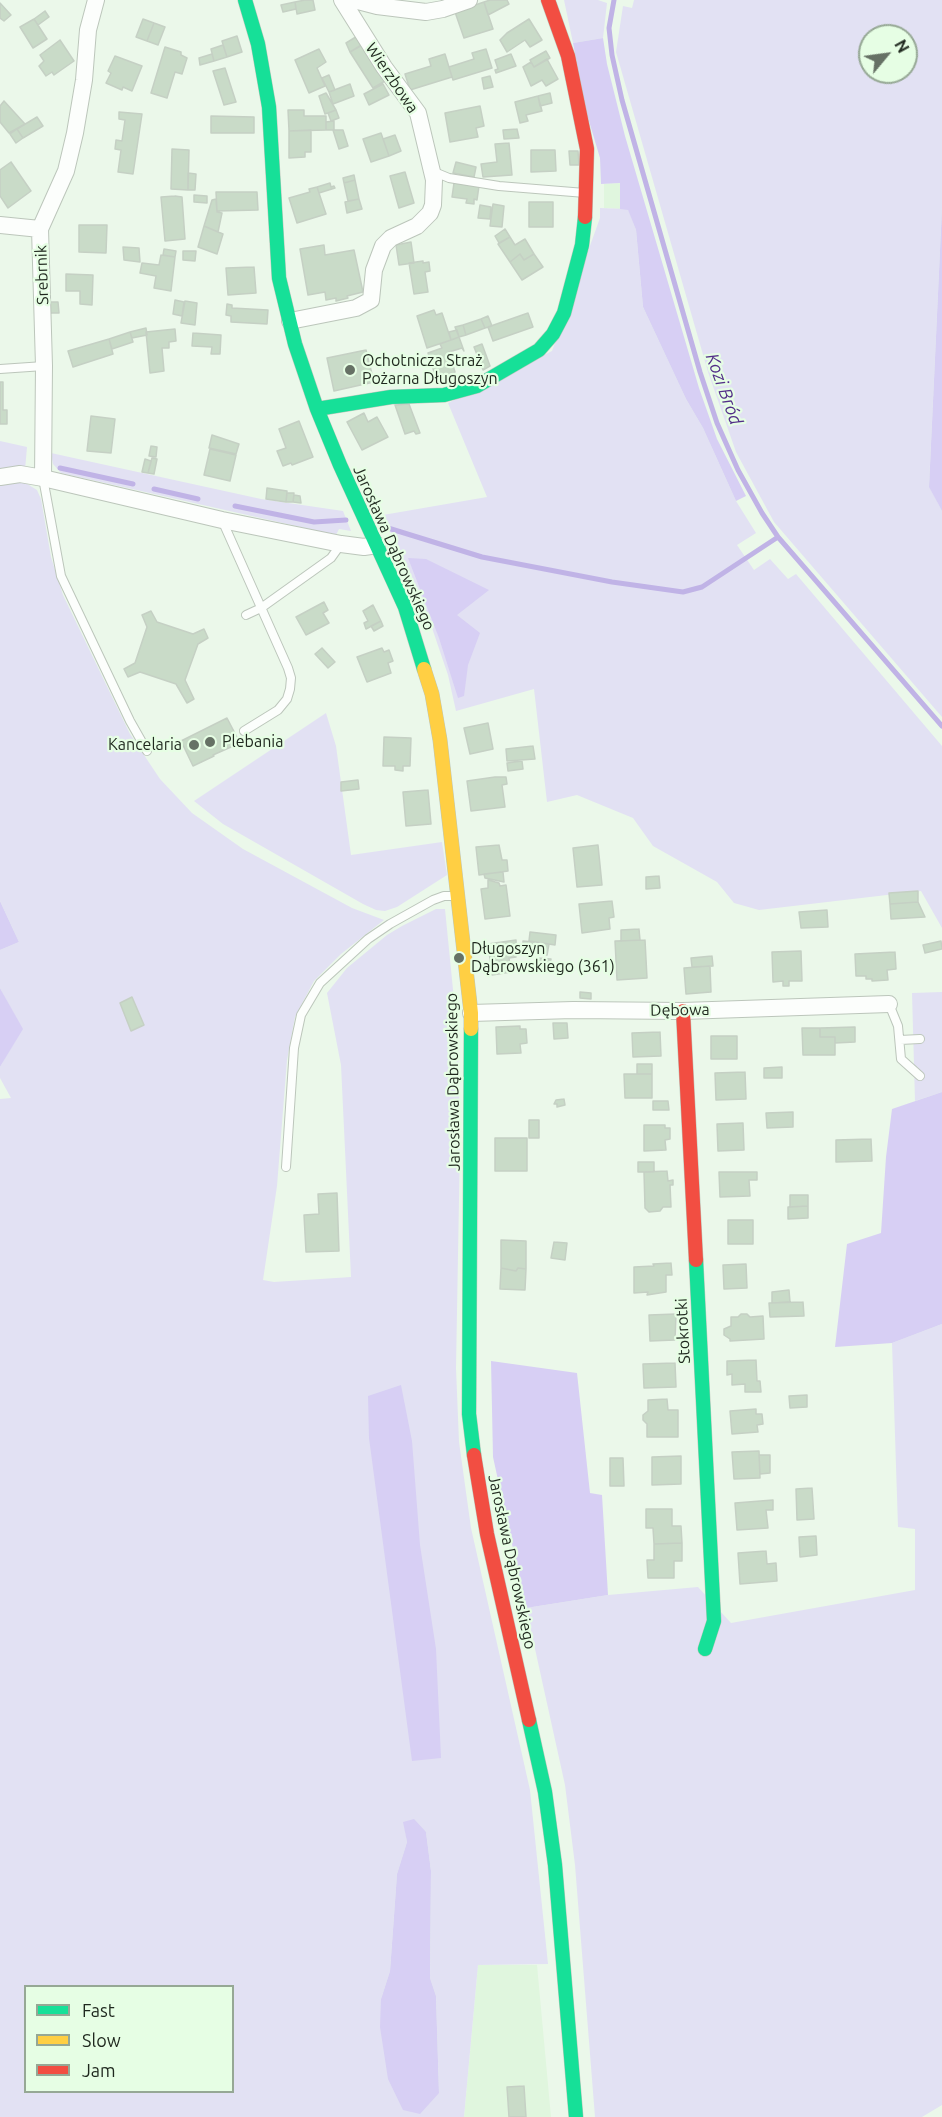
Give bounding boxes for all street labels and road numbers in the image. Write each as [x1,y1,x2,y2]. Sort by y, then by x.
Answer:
street label: Wierzbowa [362,39,422,117]
street label: Srebrnik [31,245,53,305]
street label: Jarosława Dąbrowskiego [349,463,439,633]
street label: Jarosława Dąbrowskiego [442,993,464,1171]
street label: Dębowa [650,1000,710,1020]
street label: Stokrotki [672,1298,694,1364]
street label: Jarosława Dąbrowskiego [484,1473,540,1651]

